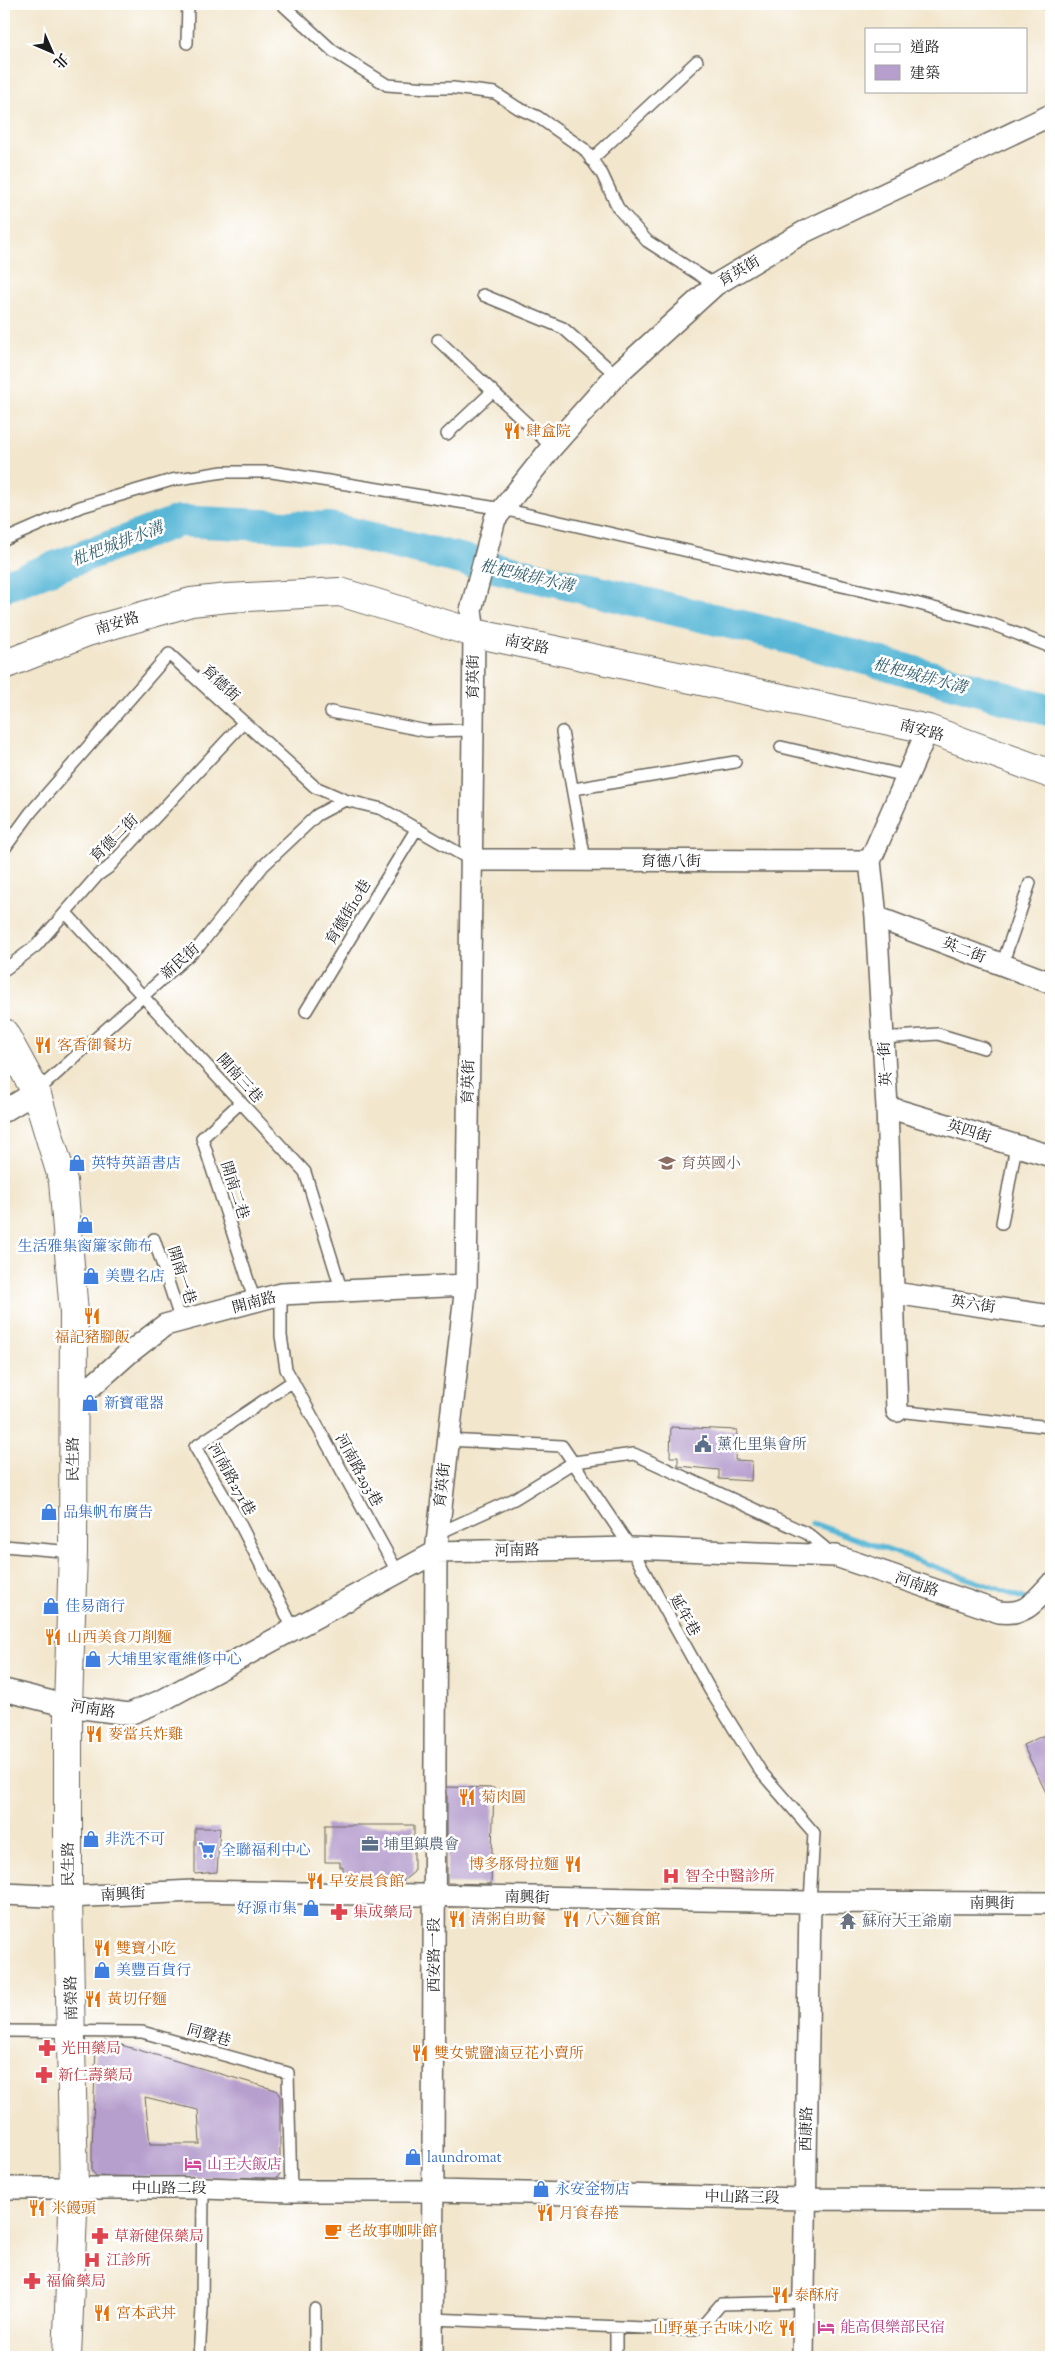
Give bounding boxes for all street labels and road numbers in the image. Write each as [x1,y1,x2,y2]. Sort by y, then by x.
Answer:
street label: 育英街 [715,252,764,293]
street label: 南安路 [93,608,142,641]
street label: 南安路 [502,631,551,660]
street label: 育英街 [464,654,485,700]
street label: 育德街 [196,661,244,707]
street label: 南安路 [897,715,946,747]
street label: 育德二街 [86,810,144,868]
street label: 育德八街 [641,852,701,873]
street label: 育德街10巷 [322,876,377,949]
street label: 英二街 [939,934,988,969]
street label: 新民街 [157,939,205,985]
street label: 英一街 [875,1041,898,1087]
street label: 開南三巷 [211,1050,267,1108]
street label: 育英街 [459,1059,480,1105]
street label: 英四街 [944,1116,993,1149]
street label: 開南二巷 [214,1159,253,1222]
street label: 開南一巷 [161,1244,200,1307]
street label: 開南路 [230,1287,279,1319]
street label: 英六街 [949,1292,997,1319]
street label: 河南路293巷 [329,1430,386,1511]
street label: 民生路 [64,1436,85,1482]
street label: 河南路271巷 [202,1440,259,1520]
street label: 育英街 [431,1462,456,1509]
street label: 河南路 [494,1541,540,1562]
street label: 河南路 [892,1568,941,1603]
street label: 延年巷 [664,1591,704,1641]
street label: 河南路 [69,1697,117,1724]
street label: 民生路 [59,1841,80,1887]
street label: 南興街 [100,1884,146,1907]
street label: 南興街 [504,1888,550,1909]
street label: 南興街 [969,1894,1015,1915]
street label: 西安路一段 [425,1917,446,1993]
street label: 南榮路 [62,1975,83,2021]
street label: 同聲巷 [184,2020,233,2053]
street label: 西康路 [797,2106,818,2152]
street label: 中山路二段 [131,2179,207,2200]
street label: 中山路三段 [704,2187,780,2210]

